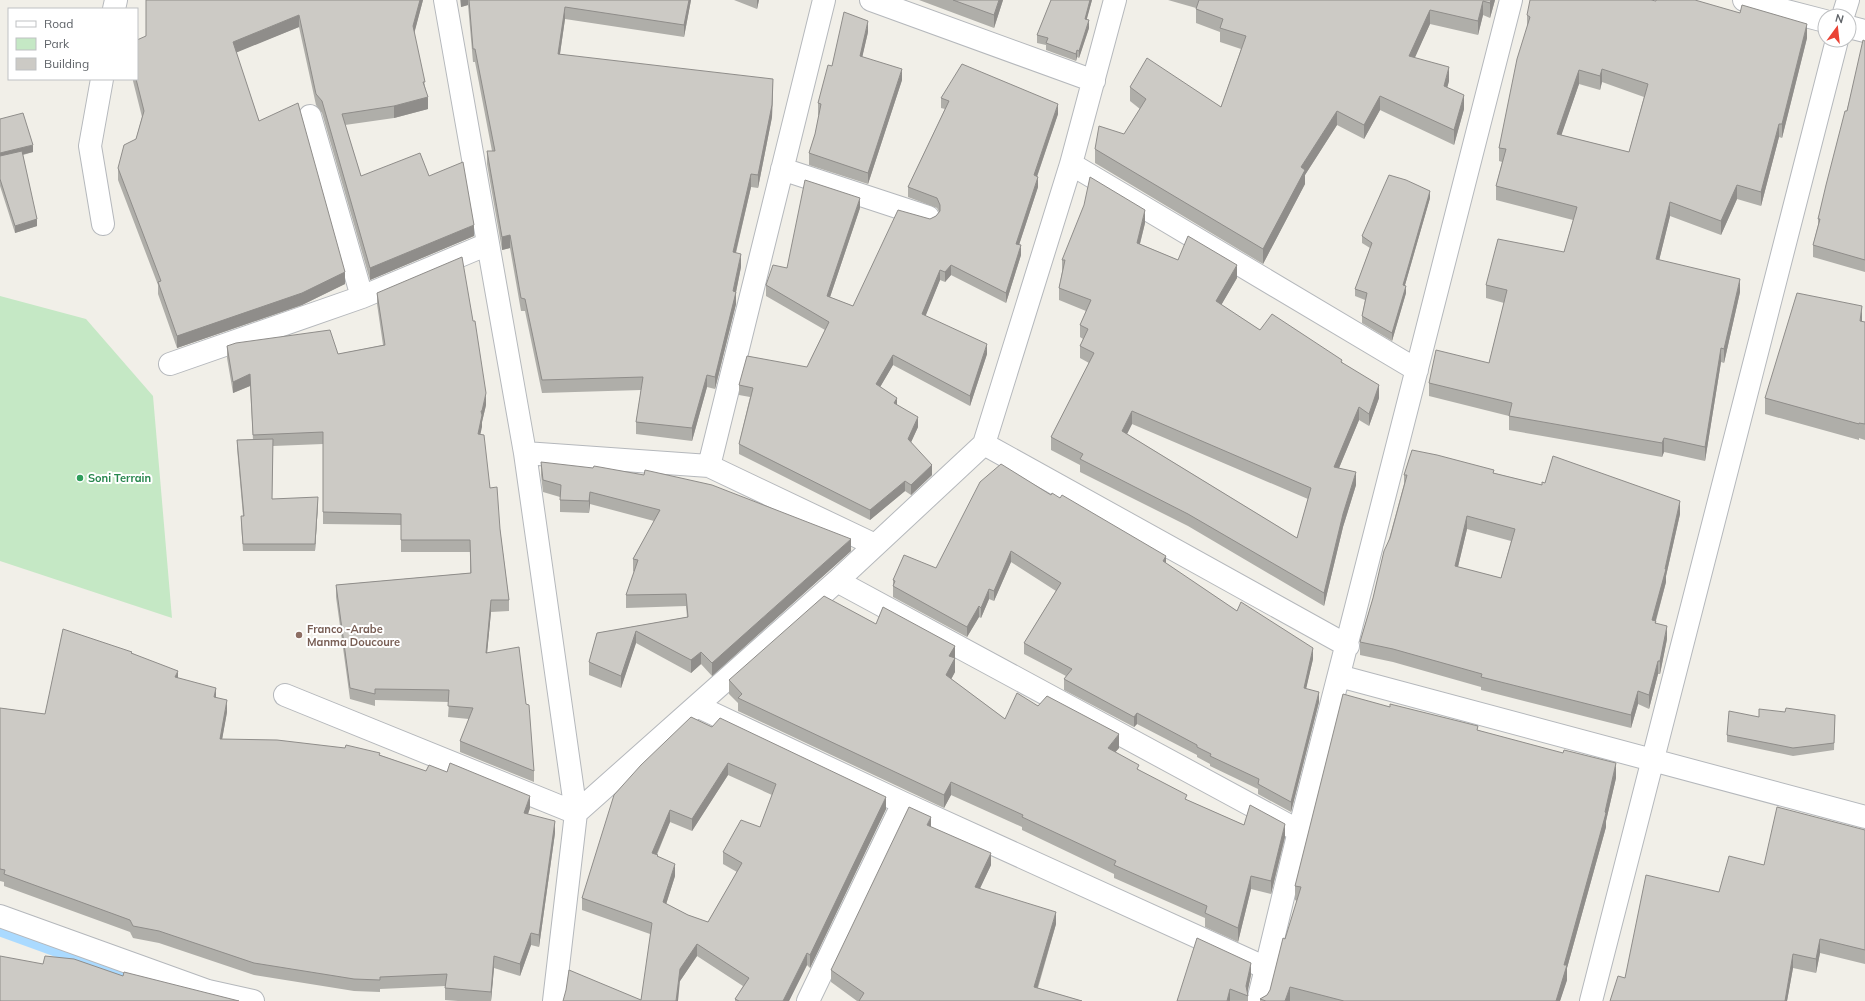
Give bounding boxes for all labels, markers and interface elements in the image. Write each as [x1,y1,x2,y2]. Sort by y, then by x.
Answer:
legend [8,8,138,80]
north arrow [1817,8,1857,48]
text: N [1834,11,1845,26]
text: Road [44,16,73,31]
text: Park [44,36,70,51]
text: Building [44,56,89,71]
place label: Soni Terrain [88,471,151,485]
marker: Soni Terrain [75,473,85,483]
place label: Franco -Arabe Manma Doucoure [307,622,400,649]
marker: Franco -Arabe Manma Doucoure [294,630,304,640]

